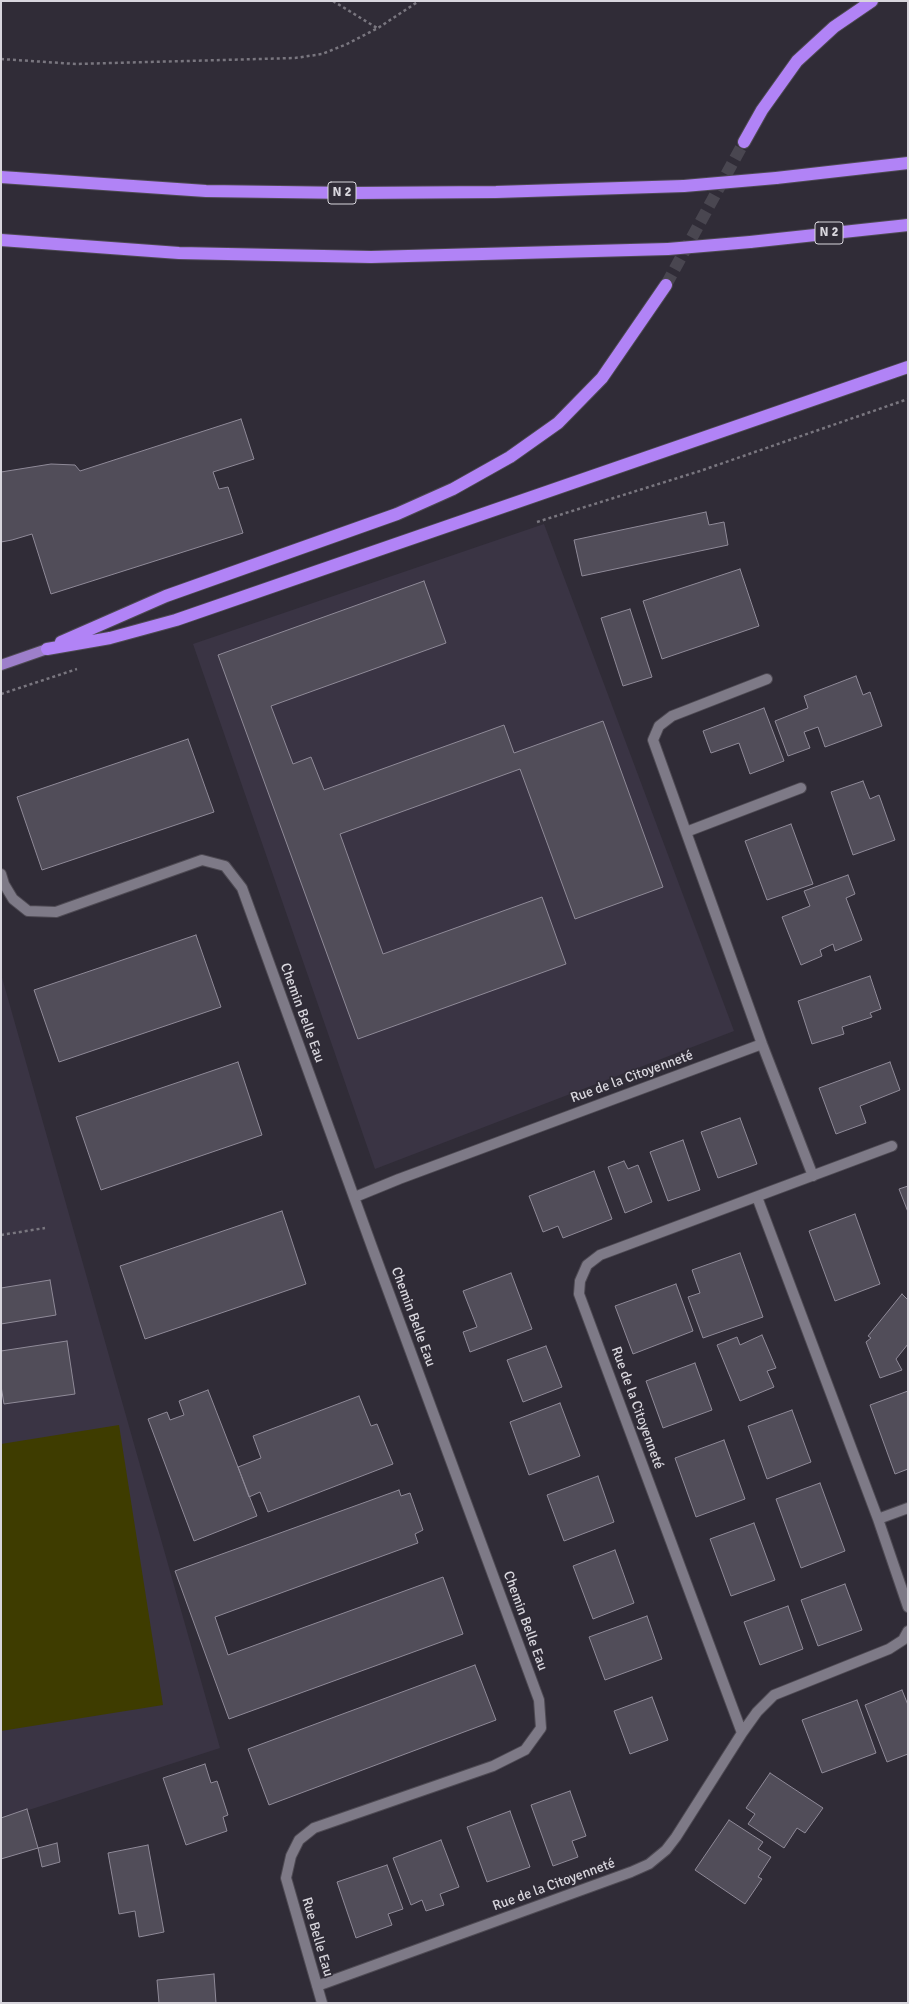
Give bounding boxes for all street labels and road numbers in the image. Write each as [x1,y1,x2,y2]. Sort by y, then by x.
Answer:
road number: N 2 [328,182,356,204]
road number: N 2 [815,222,843,244]
street label: Chemin Belle Eau [276,961,328,1065]
street label: Rue de la Citoyenneté [568,1047,696,1107]
street label: Chemin Belle Eau [387,1265,439,1369]
street label: Rue de la Citoyenneté [607,1344,667,1472]
street label: Chemin Belle Eau [499,1569,551,1673]
street label: Rue de la Citoyenneté [490,1855,618,1915]
street label: Rue Belle Eau [298,1895,336,1979]

